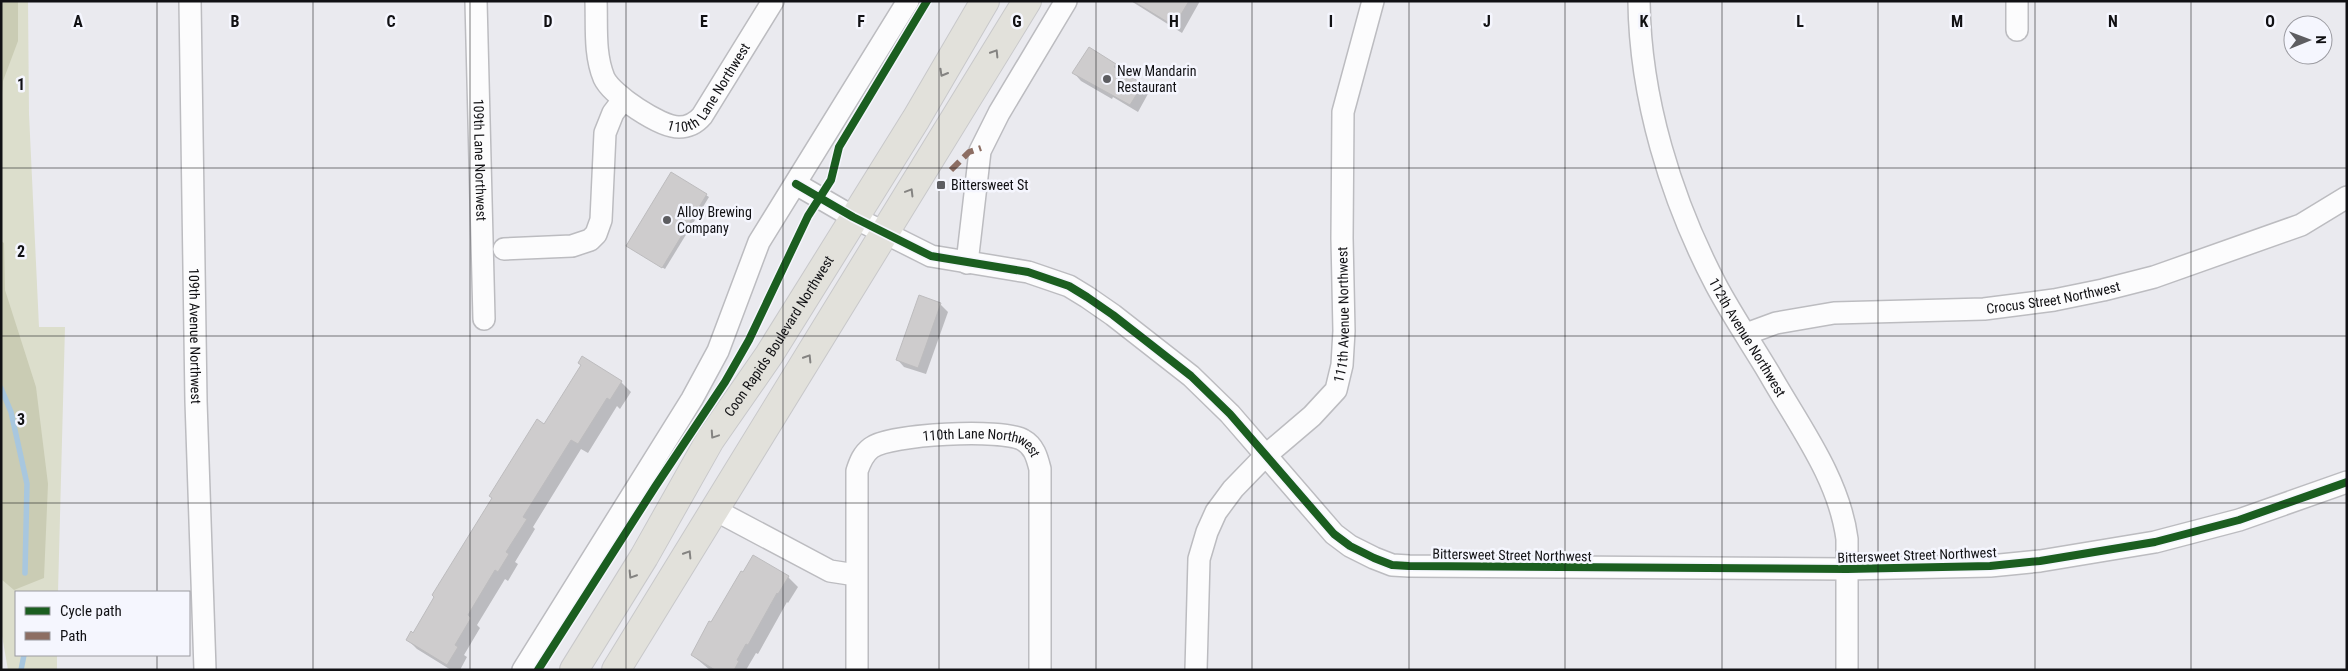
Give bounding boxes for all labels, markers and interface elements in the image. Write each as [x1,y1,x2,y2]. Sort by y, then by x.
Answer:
text: A [73,12,83,31]
text: B [231,12,240,31]
text: C [386,12,396,31]
text: D [543,12,553,31]
text: E [700,12,708,31]
text: F [857,12,865,31]
text: G [1012,12,1022,31]
text: H [1169,12,1179,31]
text: I [1329,12,1333,31]
text: J [1483,12,1491,31]
text: K [1640,12,1649,31]
text: L [1796,12,1804,31]
text: M [1951,12,1963,31]
text: N [2108,12,2118,31]
text: O [2265,12,2275,31]
north arrow [2283,15,2333,65]
text: N [2313,35,2329,44]
street label: 110th Lane Northwest [665,40,753,135]
one-way arrow [988,50,998,59]
place label: New Mandarin Restaurant [1117,63,1197,95]
one-way arrow [939,68,949,77]
marker: New Mandarin Restaurant [1101,73,1113,85]
text: 1 [17,75,25,94]
street label: 109th Lane Northwest [470,99,490,221]
place label: Bittersweet St [951,177,1028,193]
marker: Bittersweet St [935,179,947,191]
one-way arrow [903,188,913,197]
place label: Alloy Brewing Company [677,204,752,236]
marker: Alloy Brewing Company [661,214,673,226]
text: 2 [17,242,25,261]
street label: 111th Avenue Northwest [1330,246,1352,384]
street label: Coon Rapids Boulevard Northwest [721,253,837,419]
street label: 109th Avenue Northwest [186,268,204,404]
street label: 112th Avenue Northwest [1706,275,1789,400]
street label: Crocus Street Northwest [1985,278,2122,317]
one-way arrow [802,355,811,364]
text: 3 [17,410,25,429]
street label: 110th Lane Northwest [922,426,1044,459]
one-way arrow [711,429,720,439]
street label: Bittersweet Street Northwest [1837,544,1997,566]
street label: Bittersweet Street Northwest [1432,546,1592,564]
one-way arrow [682,550,692,559]
one-way arrow [629,570,639,579]
legend [15,591,190,656]
text: Cycle path [60,602,122,620]
text: Path [60,627,87,645]

